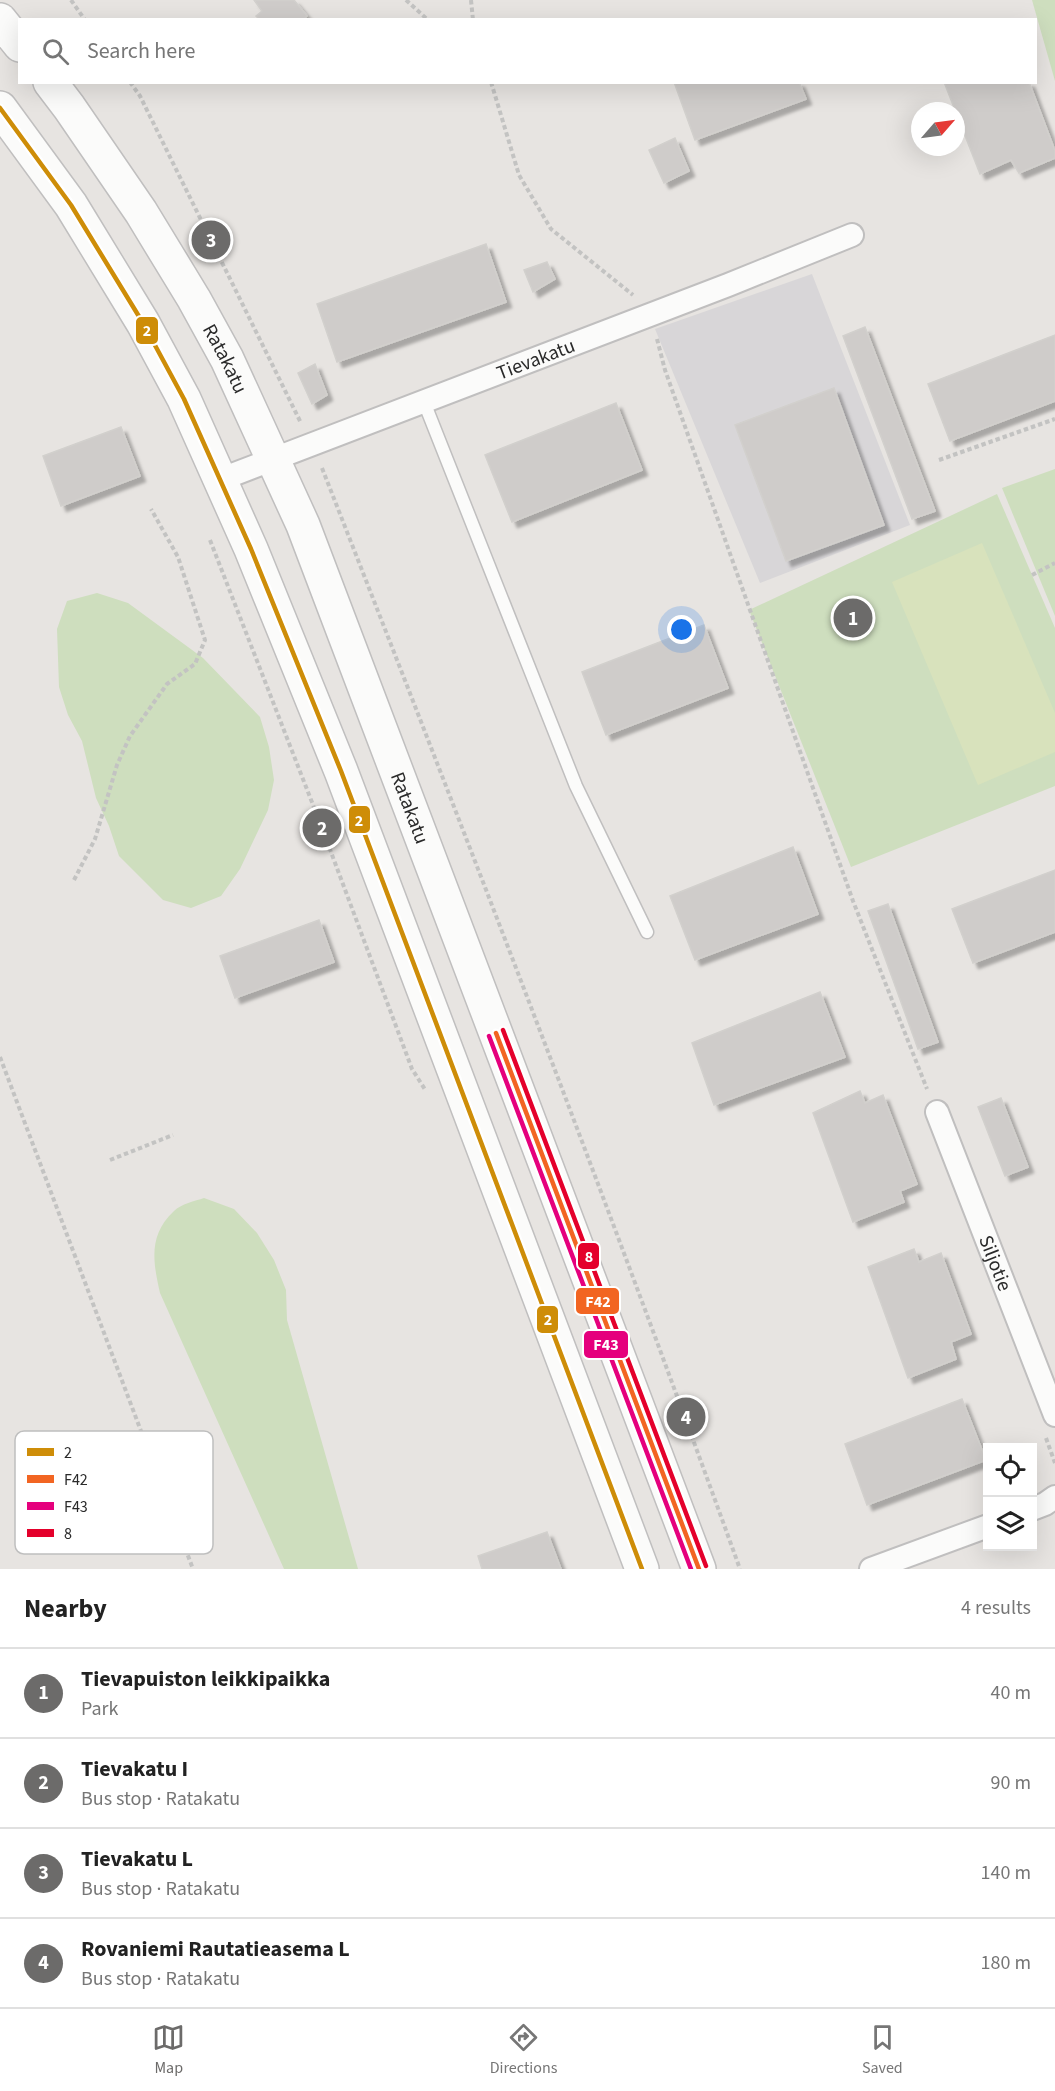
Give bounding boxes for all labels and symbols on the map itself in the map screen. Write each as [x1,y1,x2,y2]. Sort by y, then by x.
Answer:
north arrow [911,102,965,156]
pin: 3 [192,218,230,262]
line badge: 2 [135,316,159,345]
street label: Ratakatu [195,319,254,398]
text: 2 [143,320,151,342]
street label: Tievakatu [493,332,579,387]
pin: 1 [834,596,872,640]
your location [667,615,696,644]
street label: Ratakatu [383,768,436,848]
line badge: 2 [348,805,371,834]
pin: 2 [302,806,342,850]
text: 2 [355,810,363,832]
street label: Siljotie [971,1231,1018,1295]
line badge: 8 [577,1242,600,1270]
text: 8 [585,1246,593,1268]
line badge: F42 [575,1287,620,1315]
text: F42 [585,1291,611,1313]
line badge: 2 [536,1305,559,1334]
text: 2 [544,1309,552,1331]
line badge: F43 [583,1330,629,1359]
text: F43 [593,1334,619,1356]
pin: 4 [666,1394,706,1440]
legend [15,1431,213,1554]
text: 2 [64,1442,72,1464]
text: F42 [64,1469,88,1491]
text: F43 [64,1496,88,1518]
text: 8 [64,1523,72,1545]

